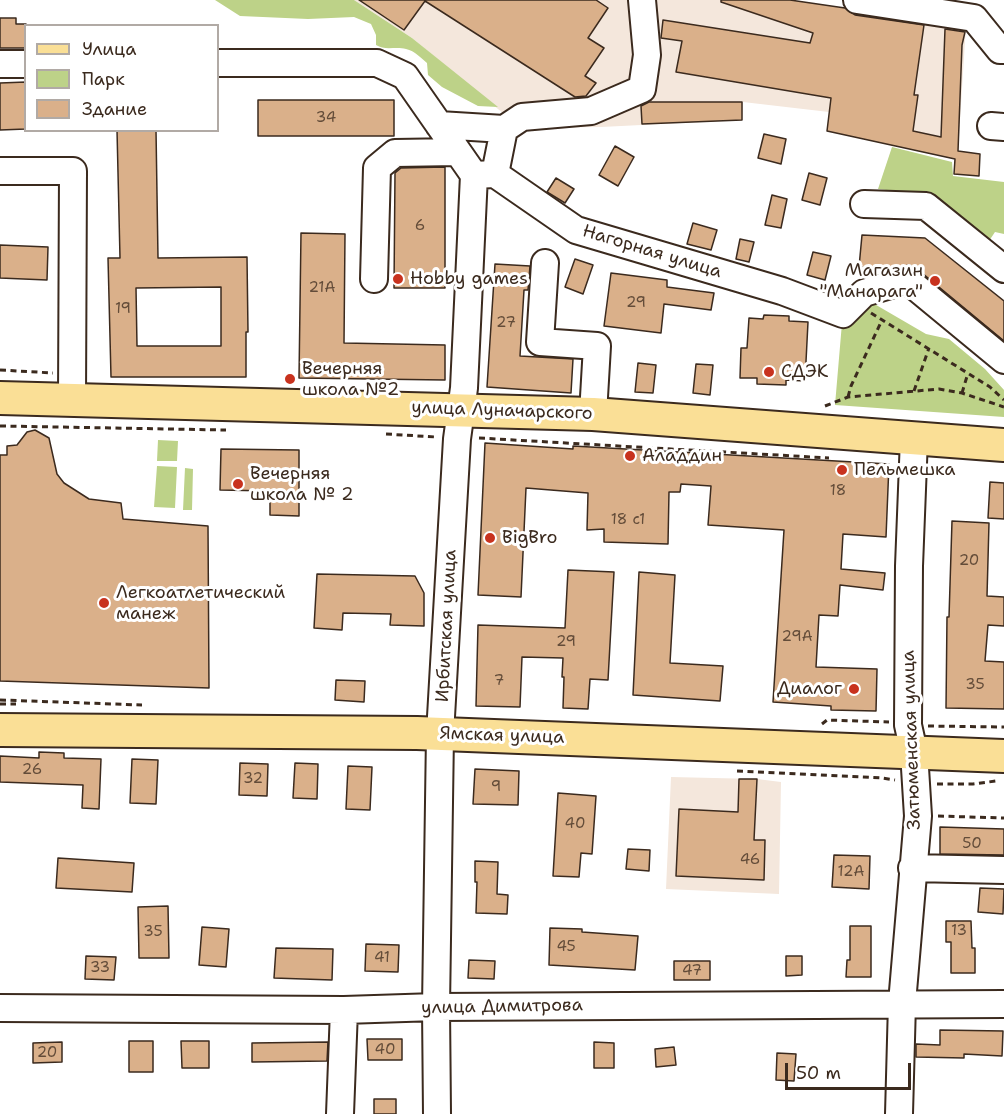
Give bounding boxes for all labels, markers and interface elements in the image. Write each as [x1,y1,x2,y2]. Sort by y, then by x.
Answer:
legend [24,24,219,132]
text: Улица [82,37,136,61]
text: Парк [82,67,125,91]
text: Здание [82,97,147,121]
house number: 34 [316,109,336,127]
house number: 6 [415,217,425,235]
street label: Нагорная улица [580,221,724,283]
place label: Магазин "Манарага" [820,260,923,302]
place label: Hobby games [410,268,528,290]
marker: Hobby games [391,272,405,286]
marker: Магазин "Манарага" [928,274,942,288]
house number: 21А [309,279,335,297]
house number: 29 [626,294,646,312]
house number: 19 [115,300,131,318]
house number: 27 [496,314,516,332]
place label: Вечерняя школа №2 [302,358,399,400]
place label: СДЭК [781,361,828,383]
marker: СДЭК [762,365,776,379]
marker: Вечерняя школа №2 [283,372,297,386]
street label: улица Луначарского [411,397,593,425]
place label: Аладдин [642,445,722,467]
marker: Аладдин [623,449,637,463]
place label: Пельмешка [854,459,956,481]
place label: Вечерняя школа № 2 [250,463,354,506]
marker: Пельмешка [835,463,849,477]
marker: Вечерняя школа № 2 [231,477,245,491]
house number: 18 [830,482,846,500]
house number: 18 c1 [611,511,645,529]
place label: BigBro [502,527,557,549]
marker: BigBro [483,531,497,545]
street label: Ирбитская улица [432,549,462,703]
house number: 20 [959,552,979,570]
place label: Легкоатлетический манеж [116,582,285,624]
marker: Легкоатлетический манеж [97,596,111,610]
house number: 29А [781,628,813,646]
house number: 29 [556,633,576,651]
street label: Затюменская улица [898,650,926,830]
house number: 7 [494,672,504,690]
house number: 35 [965,676,985,694]
place label: Диалог [777,678,842,700]
marker: Диалог [847,682,861,696]
street label: Ямская улица [439,723,565,749]
house number: 26 [22,761,42,779]
house number: 32 [243,770,263,788]
house number: 9 [491,778,501,796]
house number: 40 [565,815,585,833]
house number: 50 [962,835,982,853]
house number: 46 [740,851,760,869]
house number: 12А [838,863,864,881]
house number: 13 [951,922,967,940]
house number: 35 [143,923,163,941]
house number: 45 [556,938,576,956]
house number: 41 [374,949,390,967]
house number: 33 [90,959,110,977]
house number: 47 [682,962,702,980]
street label: улица Димитрова [421,995,583,1019]
house number: 40 [375,1041,395,1059]
house number: 20 [37,1044,57,1062]
scale bar [788,1051,914,1089]
text: 50 m [796,1061,841,1085]

